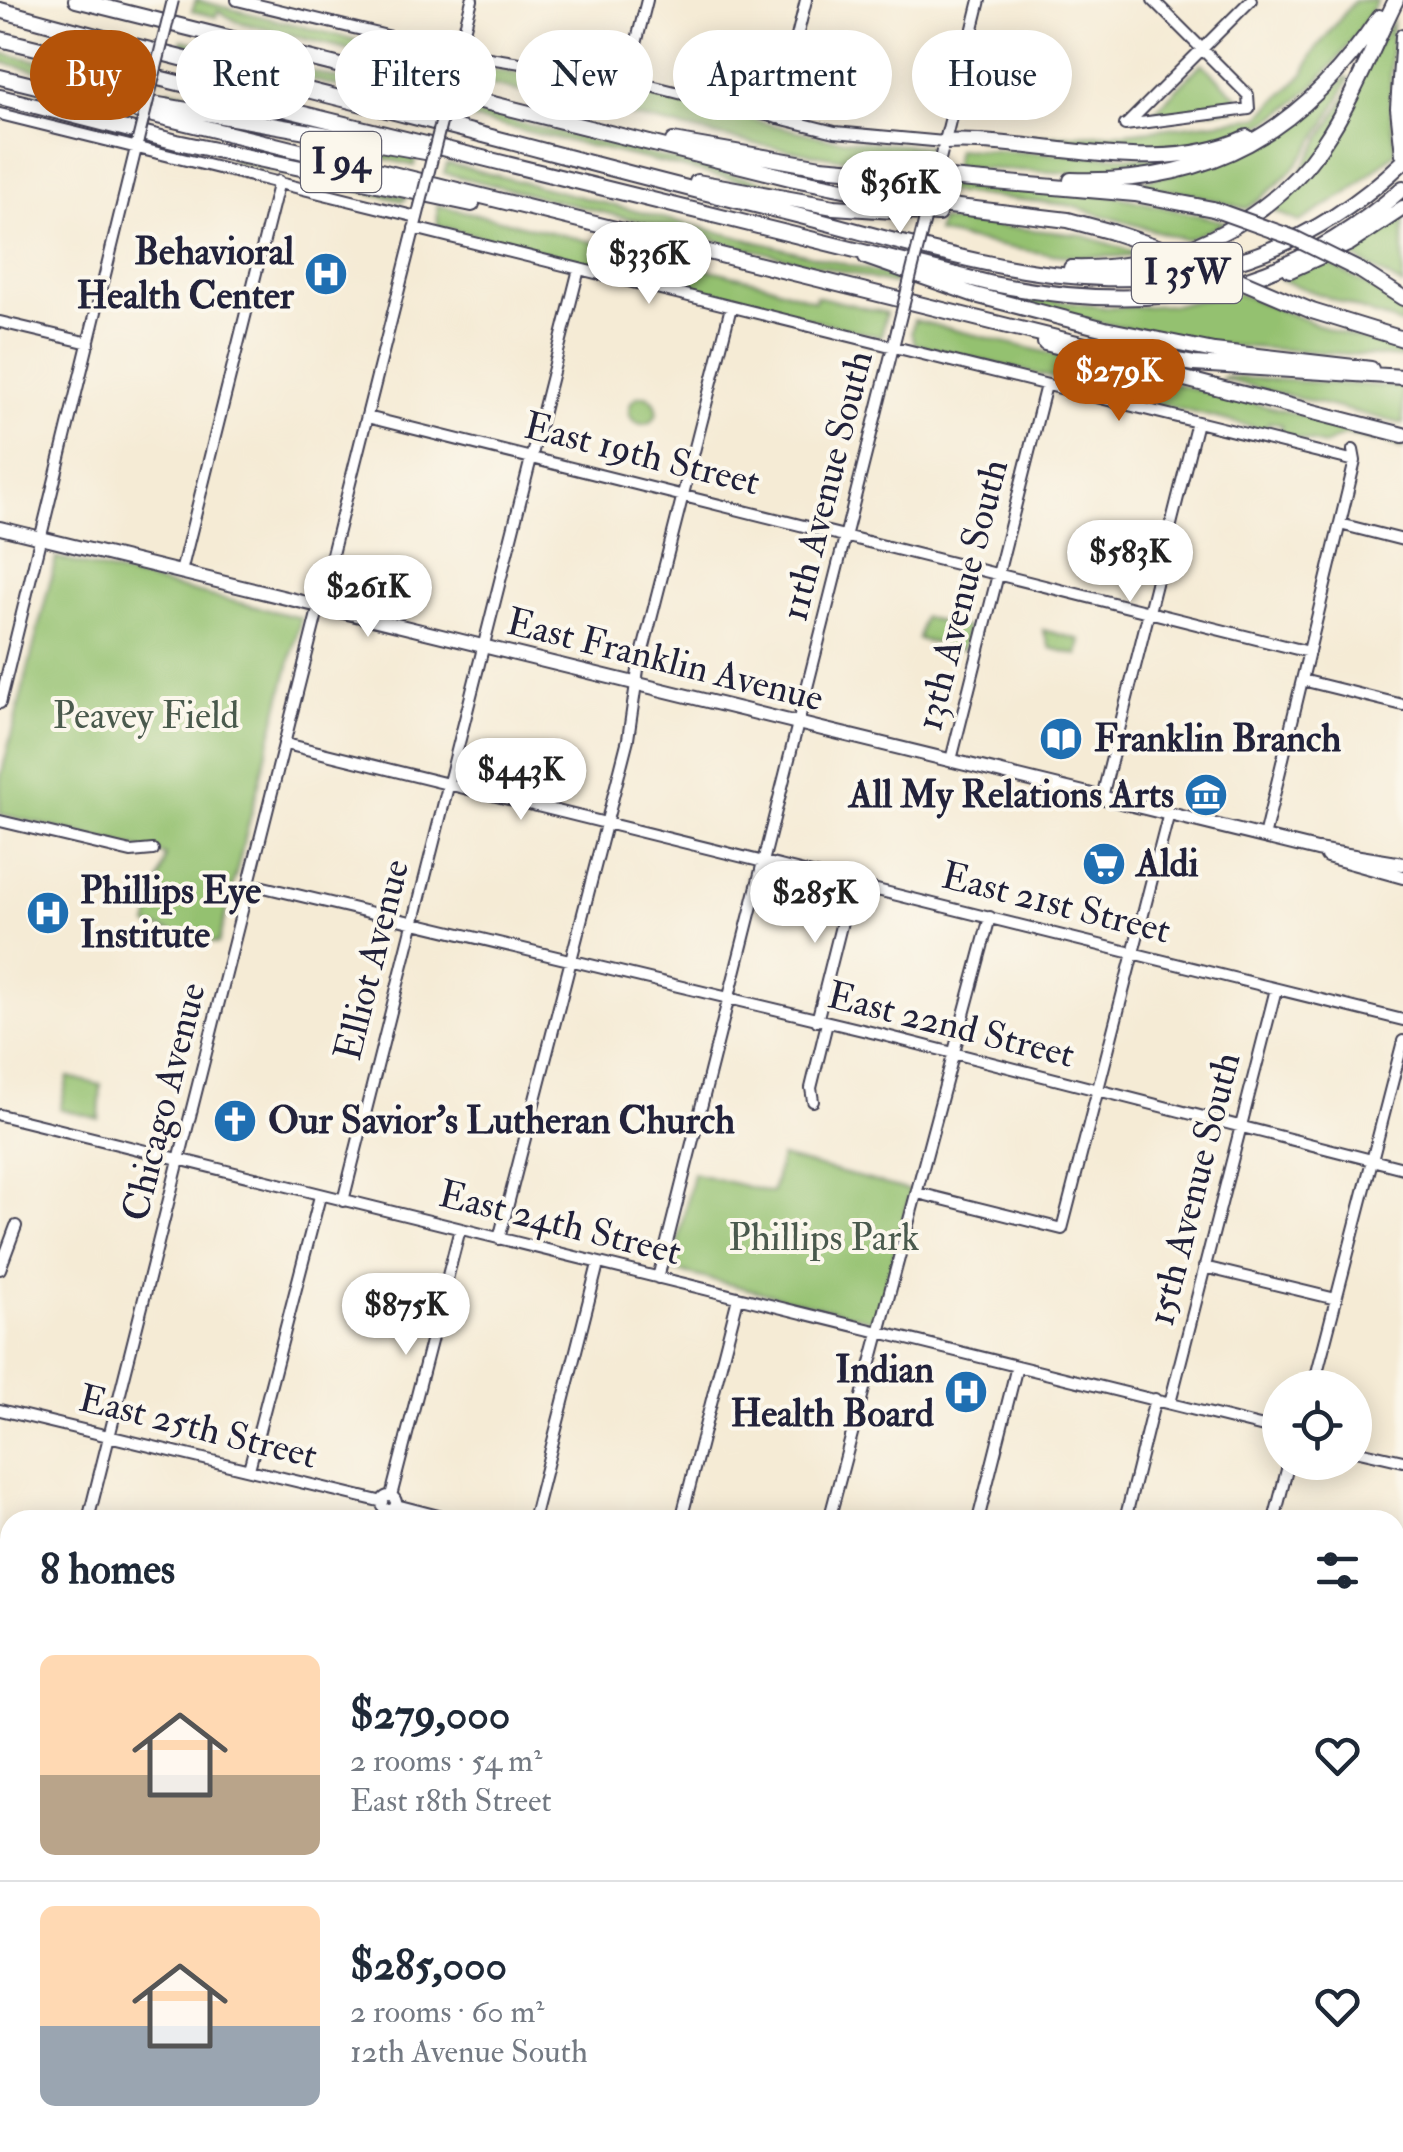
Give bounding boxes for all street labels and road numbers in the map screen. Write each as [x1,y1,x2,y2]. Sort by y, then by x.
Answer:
road number: I 94 [301,132,381,192]
road number: I 35W [1132,243,1242,303]
street label: 11th Avenue South [770,346,884,626]
street label: East 19th Street [519,402,765,506]
street label: 13th Avenue South [905,454,1019,735]
street label: East Franklin Avenue [502,597,828,723]
street label: East 21st Street [937,851,1175,955]
street label: Elliot Avenue [324,854,420,1065]
street label: East 22nd Street [823,971,1079,1079]
street label: Chicago Avenue [111,978,217,1226]
street label: 15th Avenue South [1137,1047,1251,1330]
street label: East 24th Street [434,1170,686,1276]
street label: East 25th Street [74,1374,322,1480]

